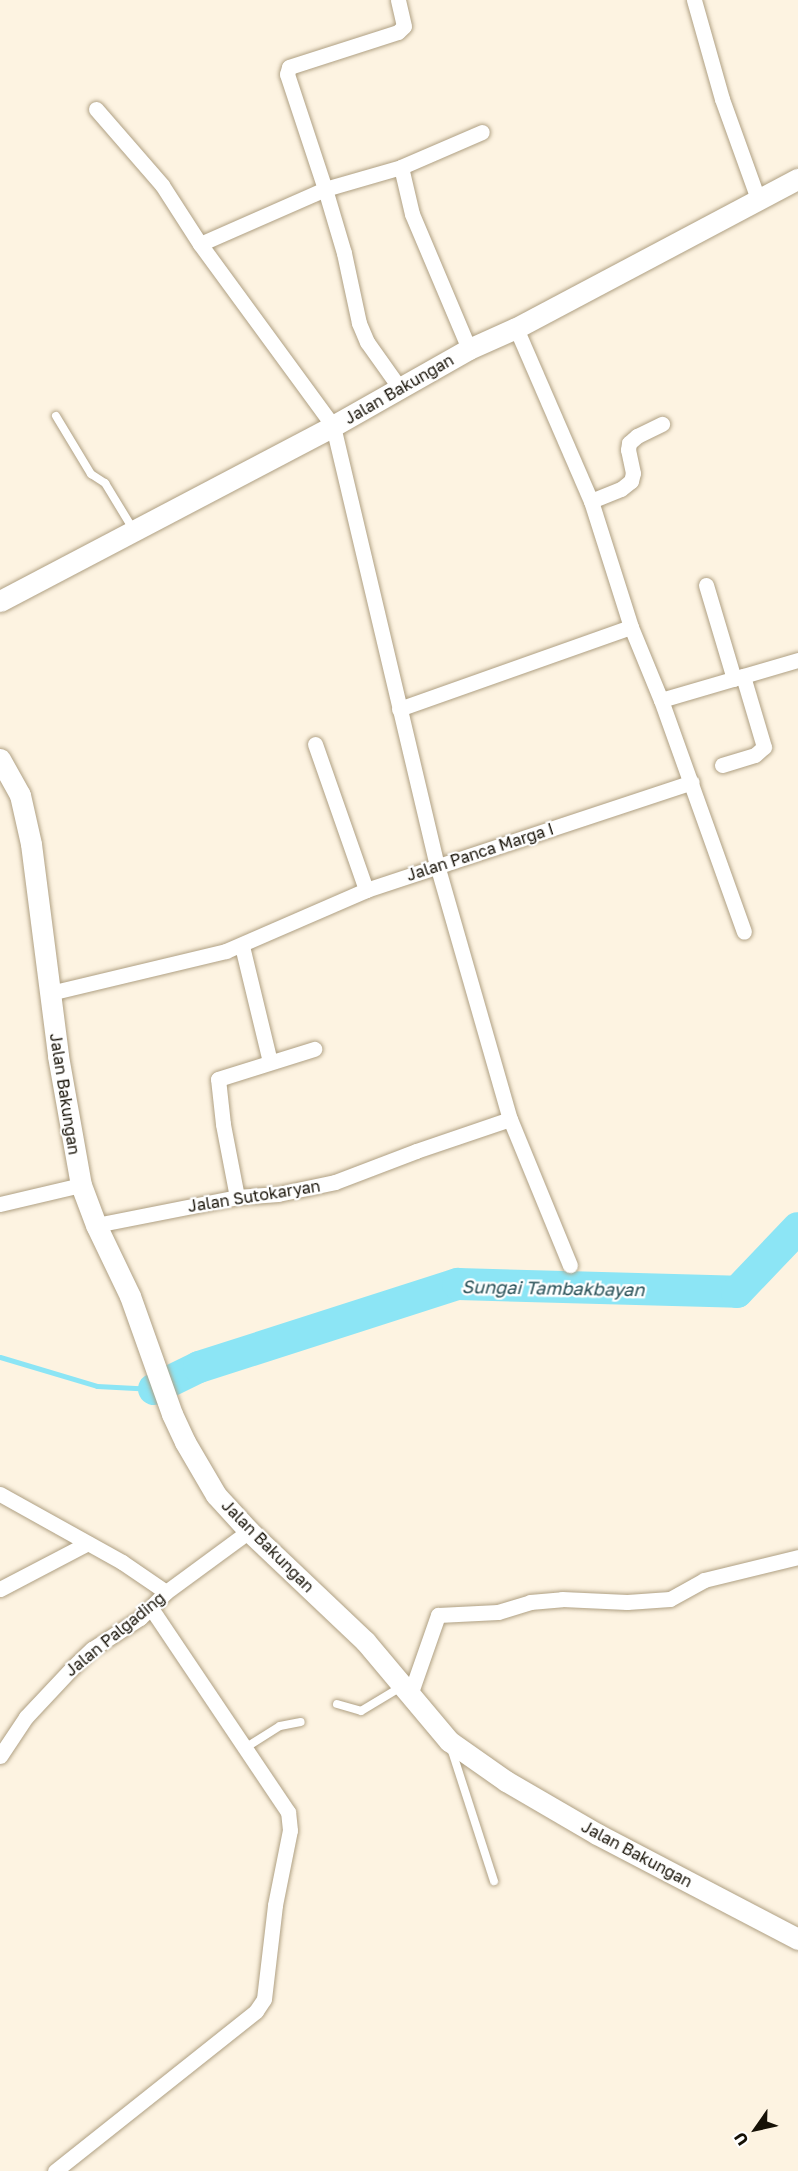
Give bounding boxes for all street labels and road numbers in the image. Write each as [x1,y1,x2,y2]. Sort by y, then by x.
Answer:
street label: Jalan Bakungan [341,350,457,428]
street label: Jalan Panca Marga I [404,819,556,885]
street label: Jalan Bakungan [46,1032,84,1156]
street label: Jalan Sutokaryan [186,1176,322,1216]
street label: Jalan Bakungan [218,1496,318,1596]
street label: Jalan Palgading [61,1588,169,1680]
street label: Jalan Bakungan [578,1817,696,1891]

